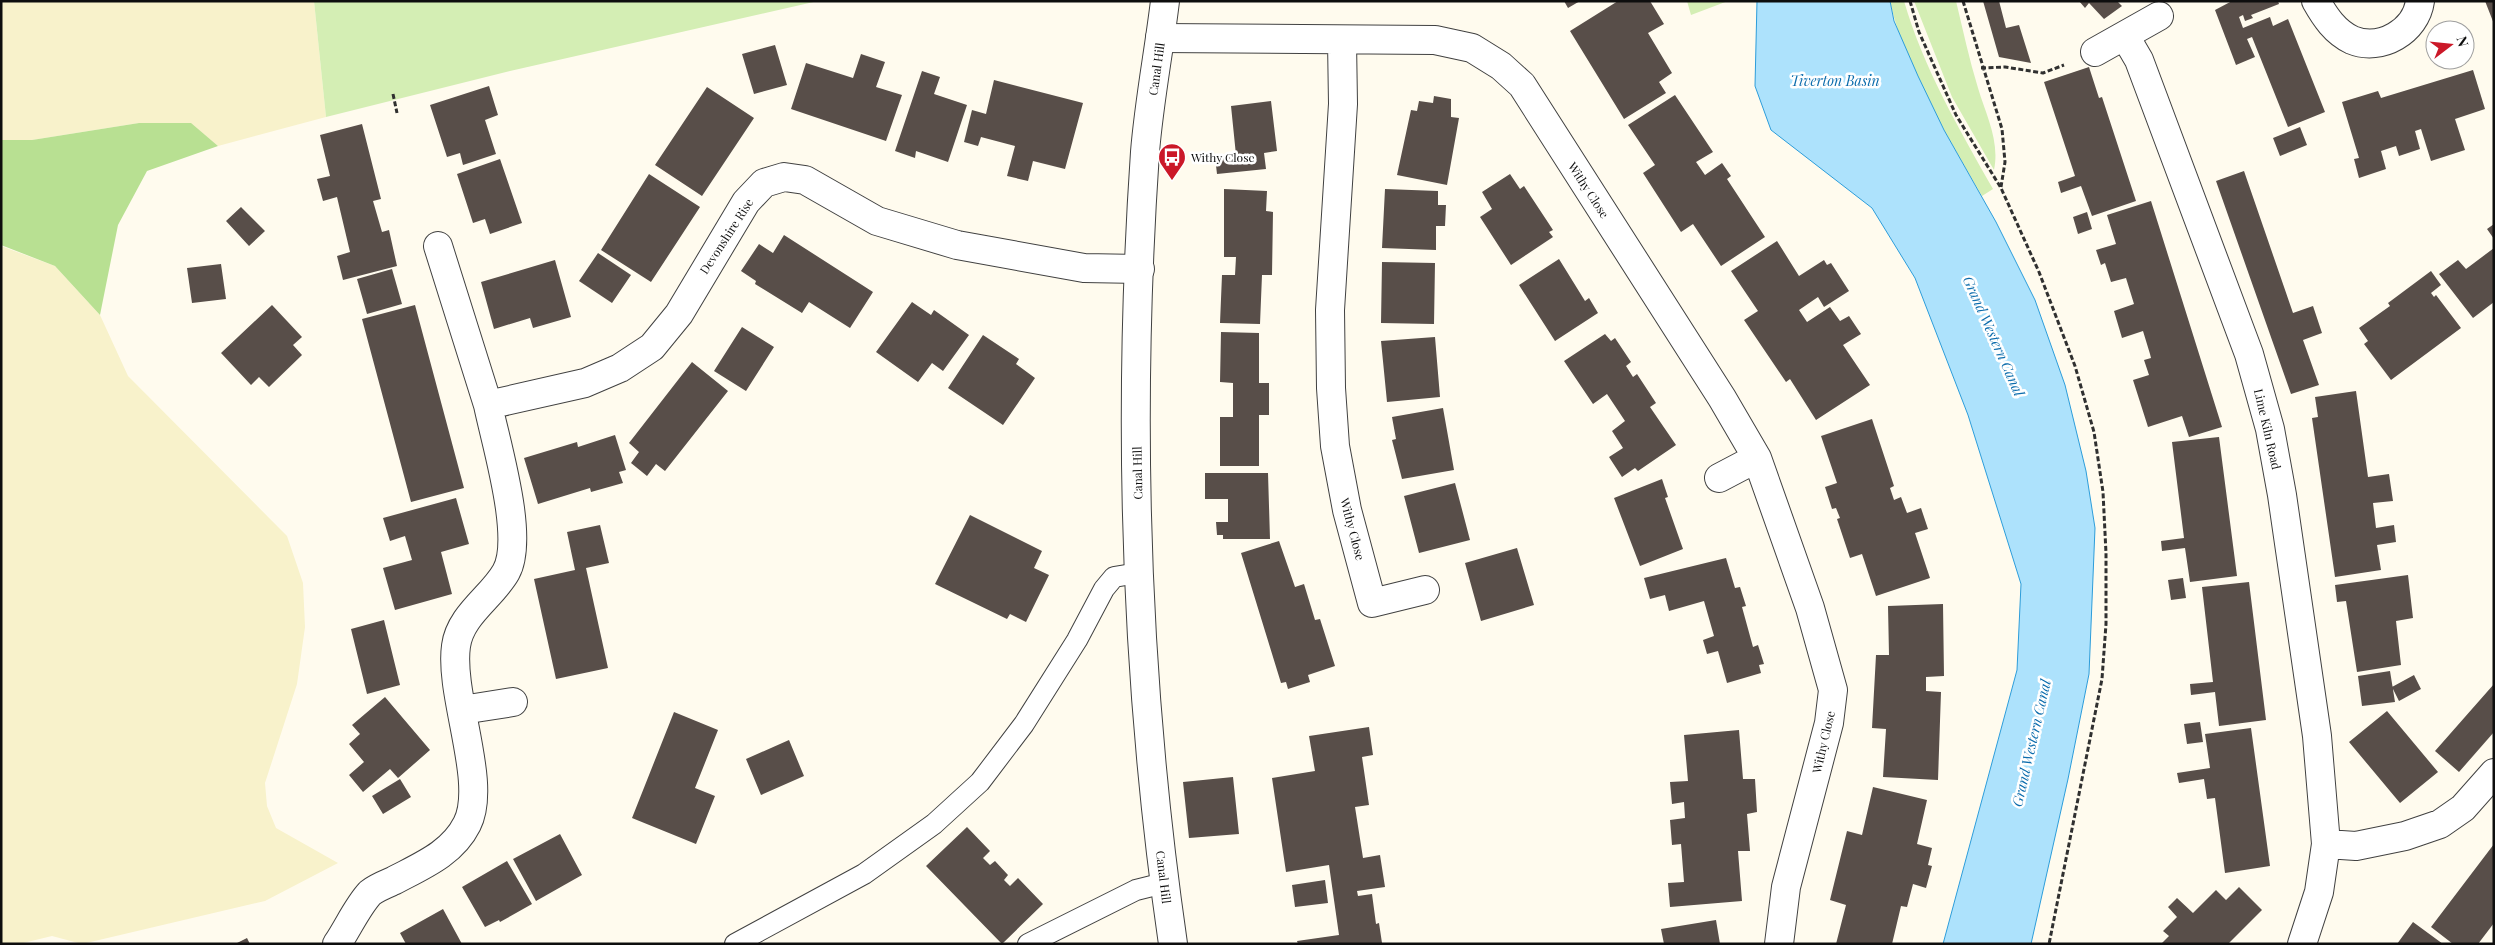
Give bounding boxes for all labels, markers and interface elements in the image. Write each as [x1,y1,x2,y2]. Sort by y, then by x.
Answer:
north arrow [2425,20,2475,70]
text: N [2452,34,2474,49]
street label: Canal Hill [1144,41,1168,96]
water label: Tiverton Basin [1790,71,1880,90]
bus stop icon: Withy Close [1157,142,1187,181]
place label: Withy Close [1190,149,1255,165]
street label: Withy Close [1564,158,1613,221]
street label: Devonshire Rise [696,195,756,277]
water label: Grand Western Canal [1959,273,2030,400]
street label: Lime Kiln Road [2251,387,2285,471]
street label: Canal Hill [1129,446,1145,500]
street label: Withy Close [1337,495,1369,562]
water label: Grand Western Canal [2007,677,2055,808]
street label: Withy Close [1808,709,1838,776]
street label: Canal Hill [1153,850,1175,905]

